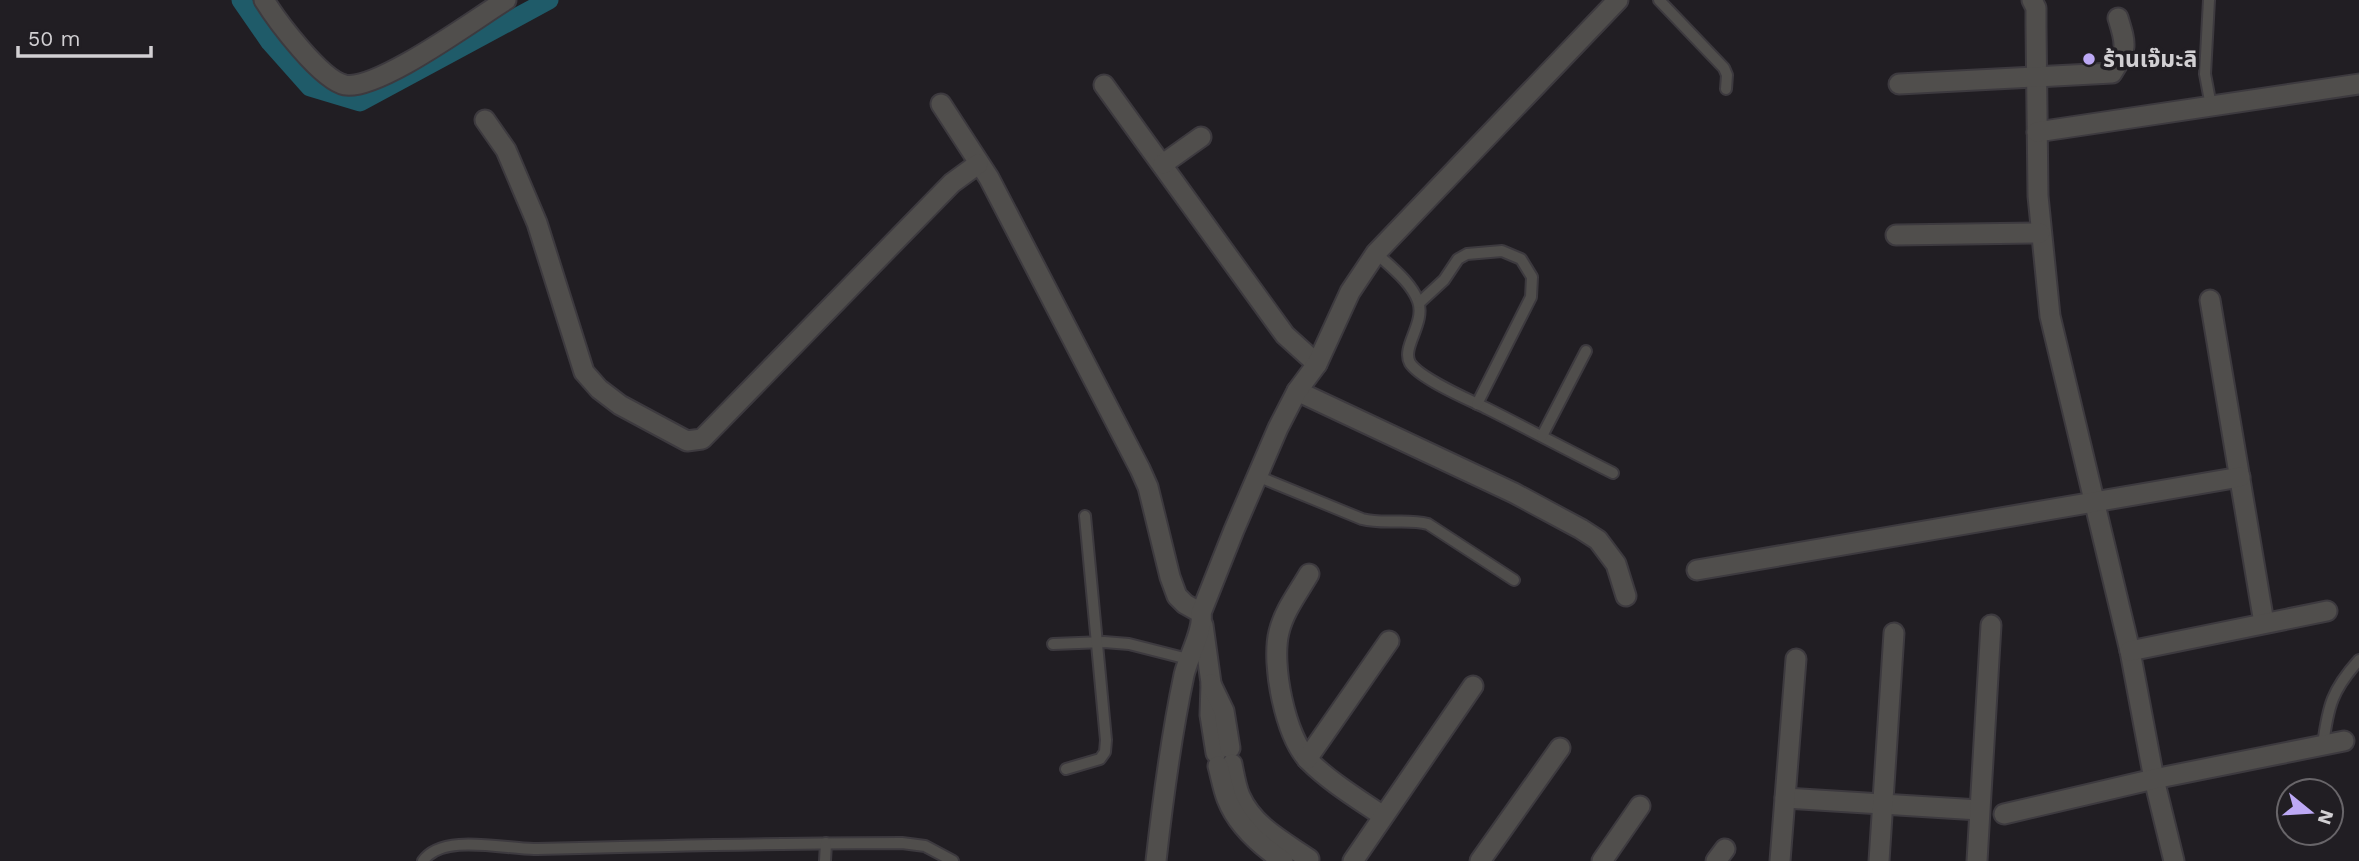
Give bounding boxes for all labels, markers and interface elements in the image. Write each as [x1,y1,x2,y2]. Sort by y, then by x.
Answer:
scale bar [18,14,150,58]
text: 50 m [28,26,80,51]
place label: ร้านเจ๊มะลิ [2103,46,2197,73]
marker: ร้านเจ๊มะลิ [2081,51,2097,67]
north arrow [2275,777,2345,847]
text: N [2313,807,2339,827]

